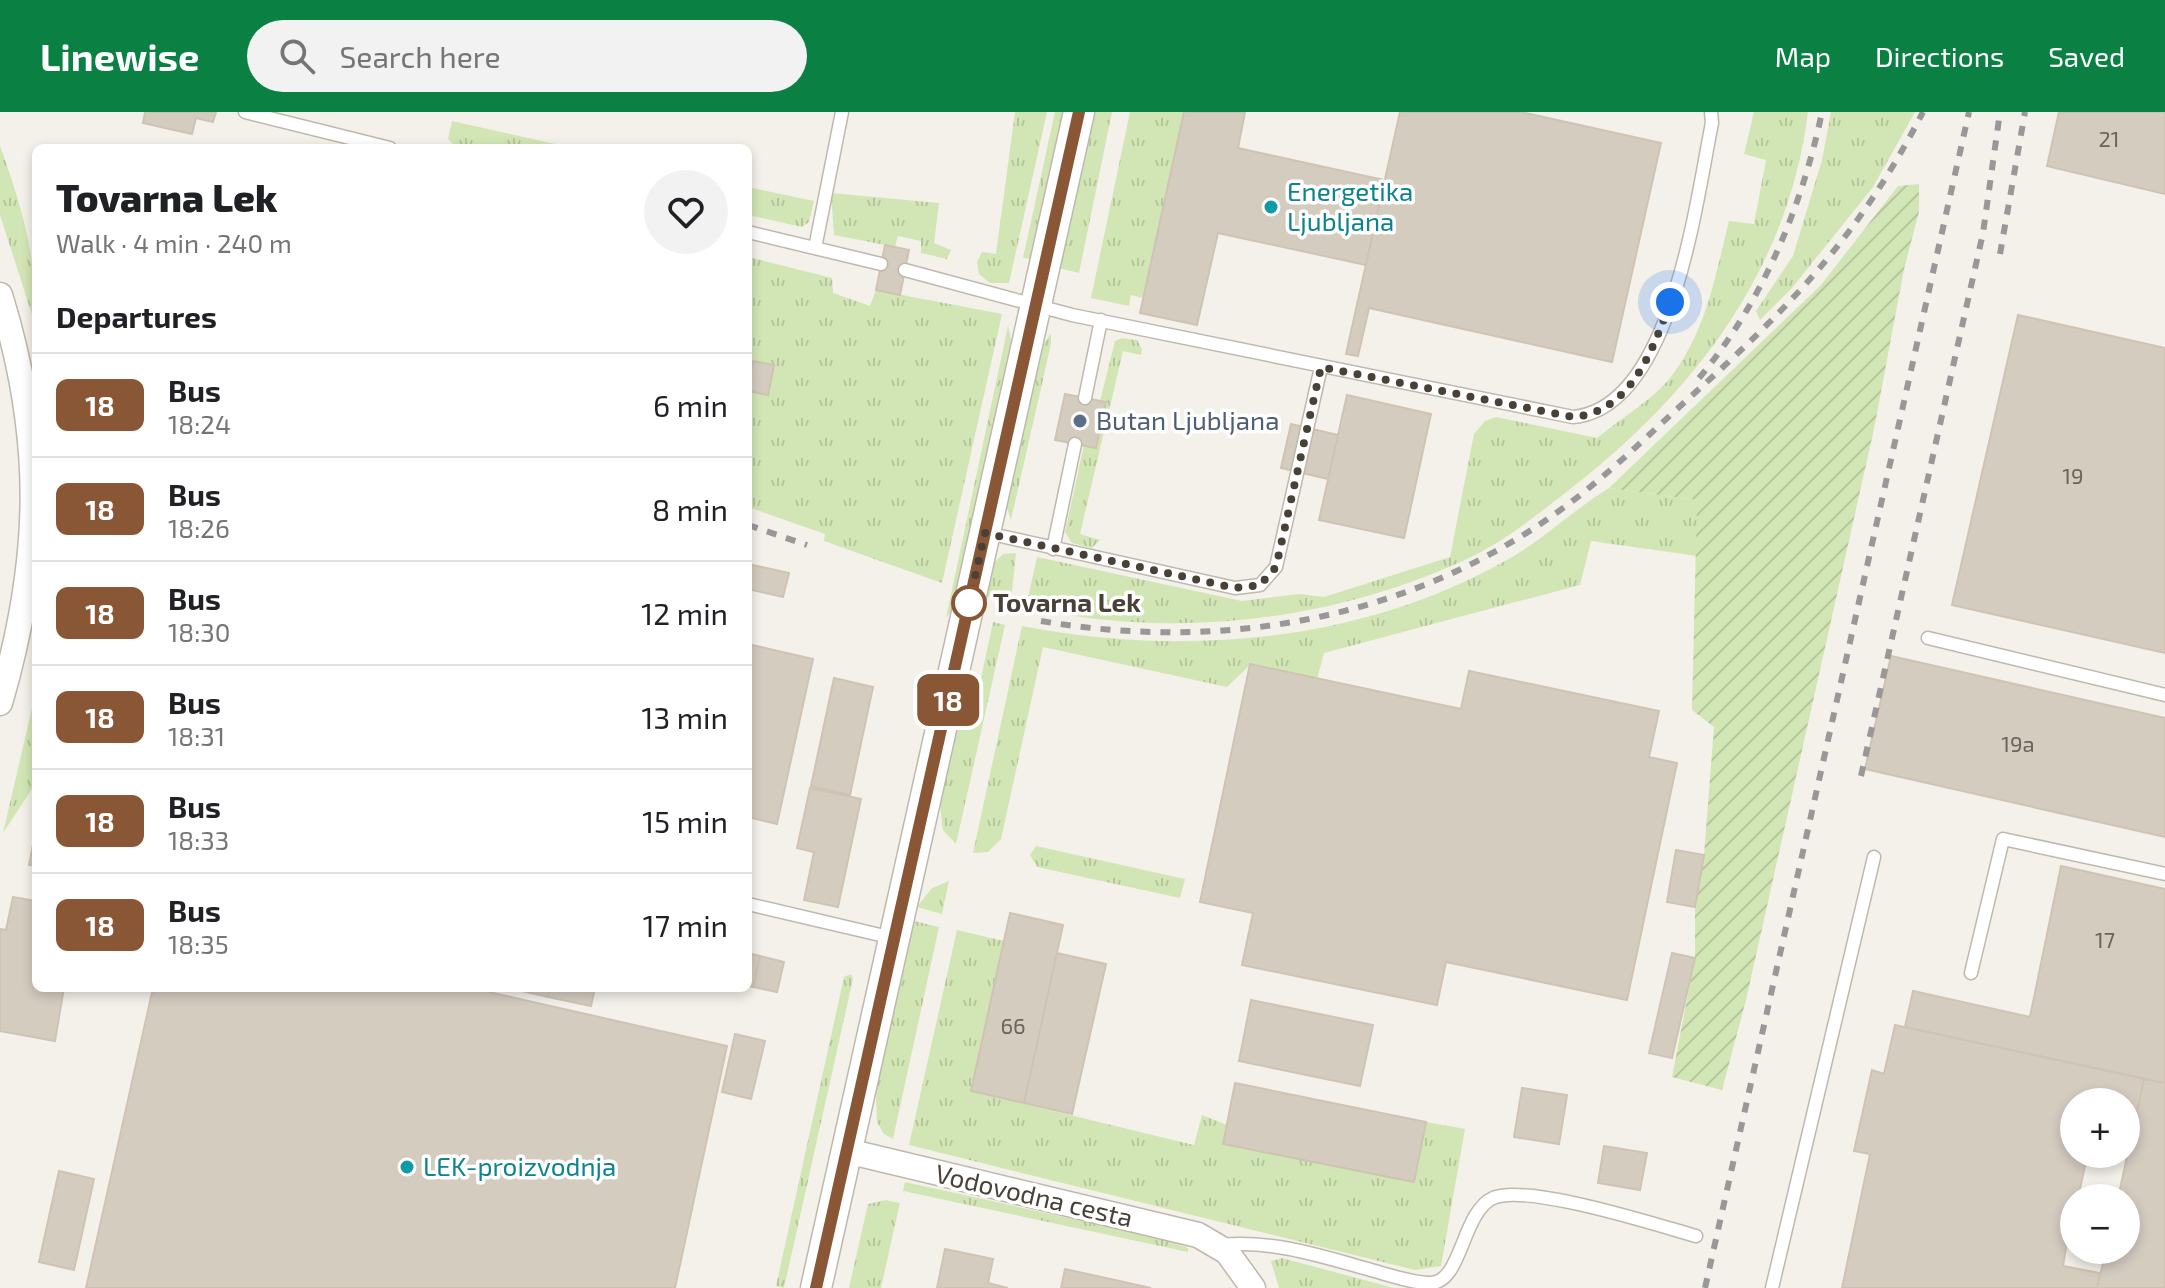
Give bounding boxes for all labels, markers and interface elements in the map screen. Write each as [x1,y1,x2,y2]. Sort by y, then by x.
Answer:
search box [247,20,807,92]
text: Linewise [40,33,199,79]
icon: search [275,34,319,78]
text: Search here [339,38,501,74]
text: Map [1775,39,1831,73]
text: Directions [1875,39,2004,73]
text: Saved [2048,39,2125,73]
house number: 21 [2098,125,2120,151]
button: heart [644,170,728,254]
text: Tovarna Lek [56,174,277,220]
place label: Energetika Ljubljana [1287,175,1413,236]
marker: Energetika Ljubljana [1262,198,1280,216]
text: Walk · 4 min · 240 m [56,227,292,258]
your location [1650,282,1690,322]
text: Departures [56,298,217,334]
text: Bus [168,372,221,408]
text: 6 min [653,387,728,423]
text: 18 [85,388,115,422]
place label: Butan Ljubljana [1096,404,1279,435]
text: 18:24 [168,408,231,439]
marker: Butan Ljubljana [1071,412,1089,430]
house number: 19 [2062,462,2084,488]
text: Bus [168,476,221,512]
text: 8 min [652,491,728,527]
text: 18 [85,492,115,526]
text: 18:26 [168,512,230,543]
text: Bus [168,580,221,616]
marker: Tovarna Lek [952,586,986,620]
place label: Tovarna Lek [993,586,1141,617]
text: 12 min [641,595,728,631]
text: 18 [85,596,115,630]
text: 18:30 [168,616,230,647]
line badge: 18 [912,674,984,726]
text: 18 [933,683,963,717]
text: Bus [168,684,221,720]
text: 13 min [642,699,728,735]
text: 18 [85,700,115,734]
text: 18:31 [168,720,225,751]
house number: 19a [2001,730,2035,756]
text: Bus [168,788,221,824]
text: 15 min [642,803,728,839]
text: 18 [85,804,115,838]
text: 18:33 [168,824,229,855]
text: Bus [168,892,221,928]
text: 17 min [643,907,728,943]
text: 18 [85,908,115,942]
house number: 17 [2095,926,2115,952]
text: 18:35 [168,928,229,959]
house number: 66 [1000,1012,1026,1038]
map controls [2060,1088,2140,1264]
button: + [2060,1088,2140,1168]
place label: LEK-proizvodnja [423,1150,616,1181]
street label: Vodovodna cesta [933,1157,1136,1232]
marker: LEK-proizvodnja [398,1158,416,1176]
button: − [2060,1184,2140,1264]

